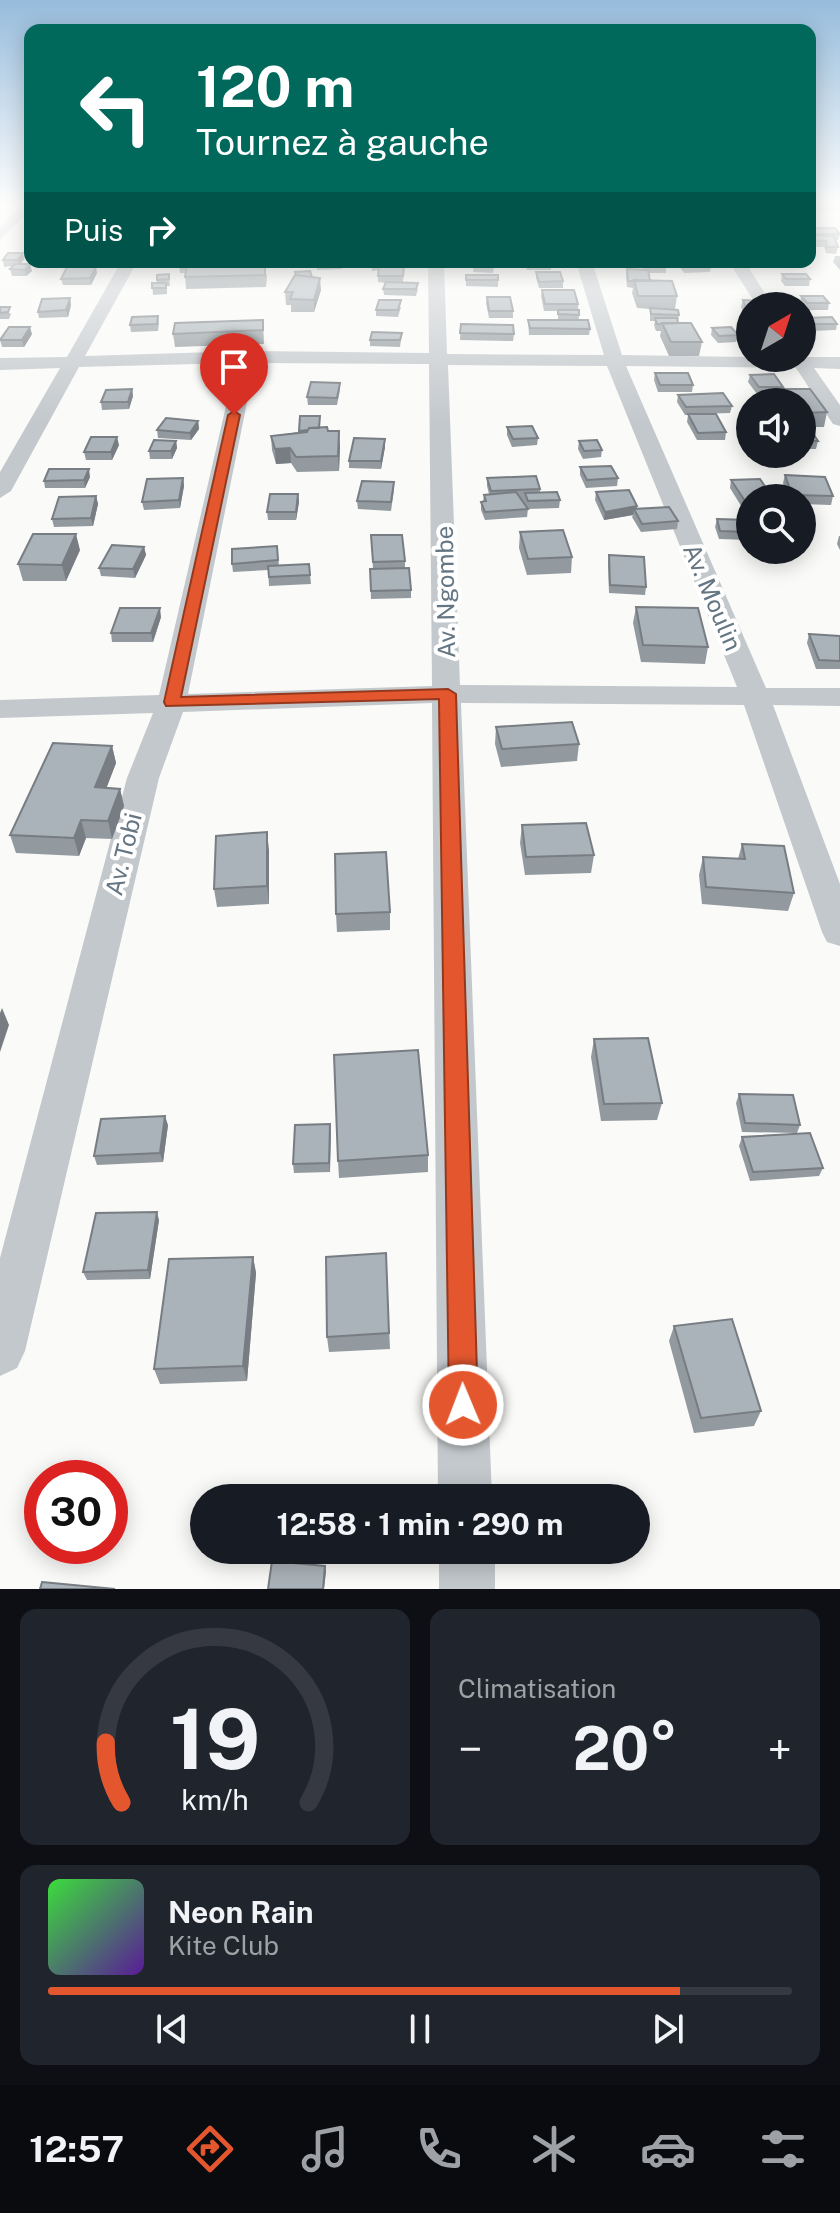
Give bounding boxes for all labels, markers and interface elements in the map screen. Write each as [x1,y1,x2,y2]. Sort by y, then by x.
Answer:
text: 120 m [196,54,354,120]
icon: left [64,56,168,160]
text: Tournez à gauche [196,121,489,163]
icon: right [139,208,183,252]
text: Puis [64,212,123,248]
north arrow [736,292,816,372]
map controls [736,292,816,564]
pin [200,333,268,415]
icon: arrive [212,345,256,389]
button: sound [736,388,816,468]
button: search [736,484,816,564]
street label: Av. Ngombe [430,526,460,658]
street label: Av. Moulin [678,539,748,655]
street label: Av. Tobi [99,810,147,898]
position arrow [421,1363,505,1447]
speed limit sign: 30 [24,1460,128,1564]
text: 12:58 · 1 min · 290 m [277,1506,563,1542]
text: Climatisation [458,1673,616,1704]
text: 19 [170,1690,260,1788]
text: 20° [572,1713,678,1784]
text: − [458,1723,482,1775]
text: + [768,1723,792,1775]
text: km/h [181,1783,249,1816]
text: Neon Rain [168,1894,314,1930]
text: Kite Club [168,1930,279,1961]
icon: previous [150,2007,194,2051]
icon: pause [398,2007,442,2051]
icon: next [646,2007,690,2051]
icon: directions [182,2121,238,2177]
icon: music [297,2121,353,2177]
icon: phone [411,2121,467,2177]
icon: climate [526,2121,582,2177]
icon: car [640,2121,696,2177]
icon: filters [755,2121,811,2177]
text: 12:57 [29,2128,124,2170]

